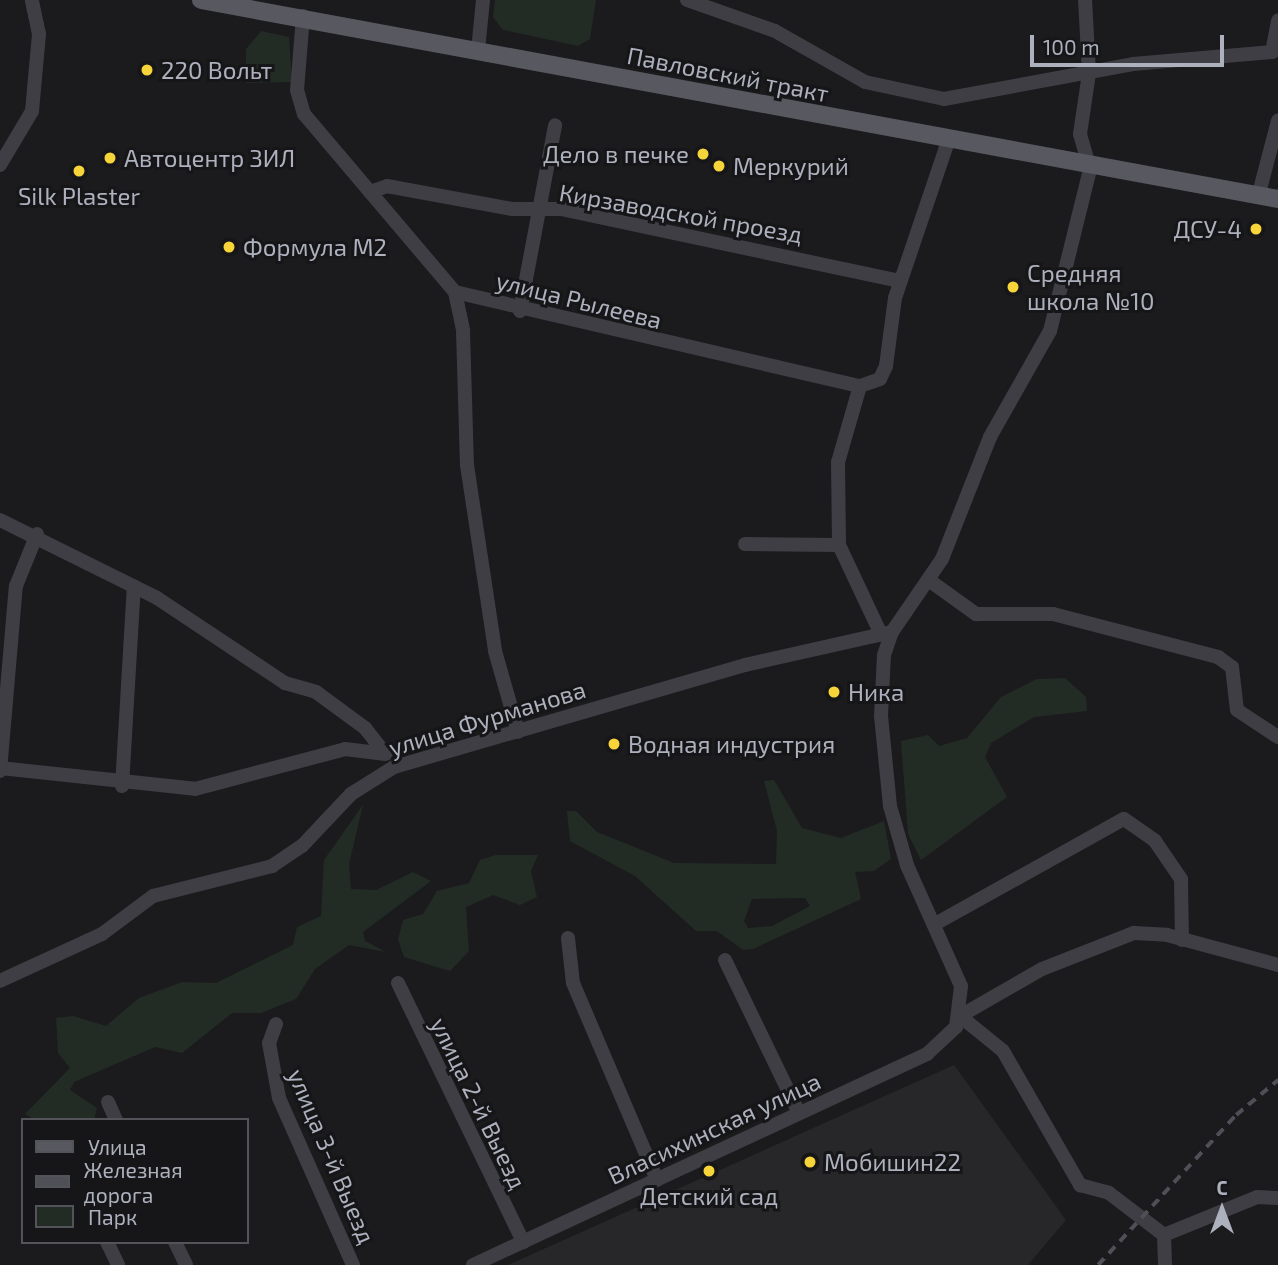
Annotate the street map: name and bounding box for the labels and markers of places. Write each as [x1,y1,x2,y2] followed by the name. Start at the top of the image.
[161,56,272,84] place label: 220 Вольт
[139,62,155,78] marker: 220 Вольт
[543,140,689,168] place label: Дело в печке
[124,144,295,172] place label: Автоцентр ЗИЛ
[695,146,711,162] marker: Дело в печке
[102,150,118,166] marker: Автоцентр ЗИЛ
[733,152,849,180] place label: Меркурий
[711,158,727,174] marker: Меркурий
[71,163,87,179] marker: Silk Plaster
[18,182,140,210] place label: Silk Plaster
[1173,215,1242,243] place label: ДСУ-4
[1248,221,1264,237] marker: ДСУ-4
[243,233,387,261] place label: Формула М2
[221,239,237,255] marker: Формула М2
[1027,259,1154,315] place label: Средняя школа №10
[1005,279,1021,295] marker: Средняя школа №10
[848,678,904,706] place label: Ника
[826,684,842,700] marker: Ника
[628,730,835,758] place label: Водная индустрия
[606,736,622,752] marker: Водная индустрия
[824,1148,961,1176] place label: Мобишин22
[802,1154,818,1170] marker: Мобишин22
[701,1163,717,1179] marker: Детский сад
[640,1182,778,1210] place label: Детский сад

